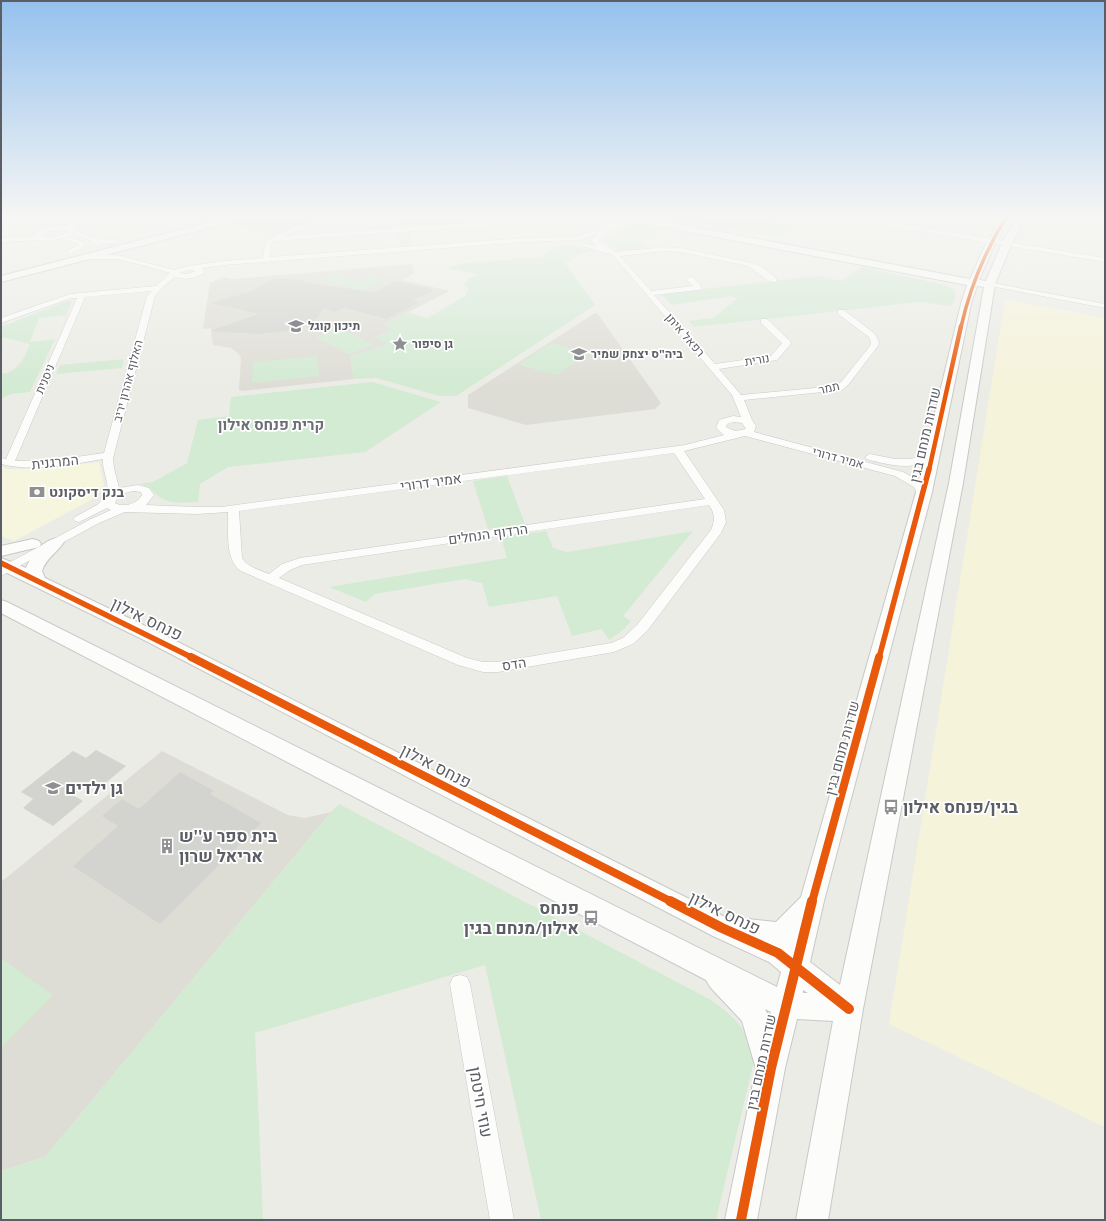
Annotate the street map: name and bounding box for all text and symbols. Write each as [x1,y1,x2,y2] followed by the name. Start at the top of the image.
[663,311,707,359] street label: רפאל איתן
[287,317,305,335] school or university icon: תיכון קוגל
[308,319,360,333] place label: תיכון קוגל
[391,335,409,353] place icon: גן סיפור
[412,337,453,351] place label: גן סיפור
[110,338,146,424] street label: האלוף אהרון יריב
[570,345,588,363] school or university icon: ביה"ס יצחק שמיר
[591,347,683,361] place label: ביה"ס יצחק שמיר
[744,351,770,369] street label: נורית
[32,362,58,396] street label: ניסנית
[817,379,841,397] street label: תמר
[906,386,944,484] street label: שדרות מנחם בגין
[218,416,324,433] district label: קרית פנחס אילון
[811,444,866,472] street label: אמיר דרורי
[31,452,79,472] street label: המרגנית
[399,470,463,494] street label: אמיר דרורי
[28,483,46,501] bank icon: בנק דיסקונט
[49,484,125,500] place label: בנק דיסקונט
[447,520,529,548] street label: הרדוף הנחלים
[108,593,186,645] street label: פנחס אילון
[501,654,527,674] street label: הדס
[822,699,862,797] street label: שדרות מנחם בגין
[397,740,475,792] street label: פנחס אילון
[65,778,123,798] place label: גן ילדים
[44,779,62,797] school or university icon: גן ילדים
[903,797,1018,817] place label: בגין/פנחס אילון
[882,798,900,816] bus stop icon: בגין/פנחס אילון
[179,826,277,866] place label: בית ספר ע''ש אריאל שרון
[158,837,176,855] building icon: בית ספר ע''ש אריאל שרון
[686,887,764,939] street label: פנחס אילון
[464,898,579,938] place label: פנחס אילון/מנחם בגין
[582,909,600,927] bus stop icon: פנחס אילון/מנחם בגין
[743,1013,779,1111] street label: שדרות מנחם בגין
[465,1065,497,1139] street label: עוזי חיטמן

